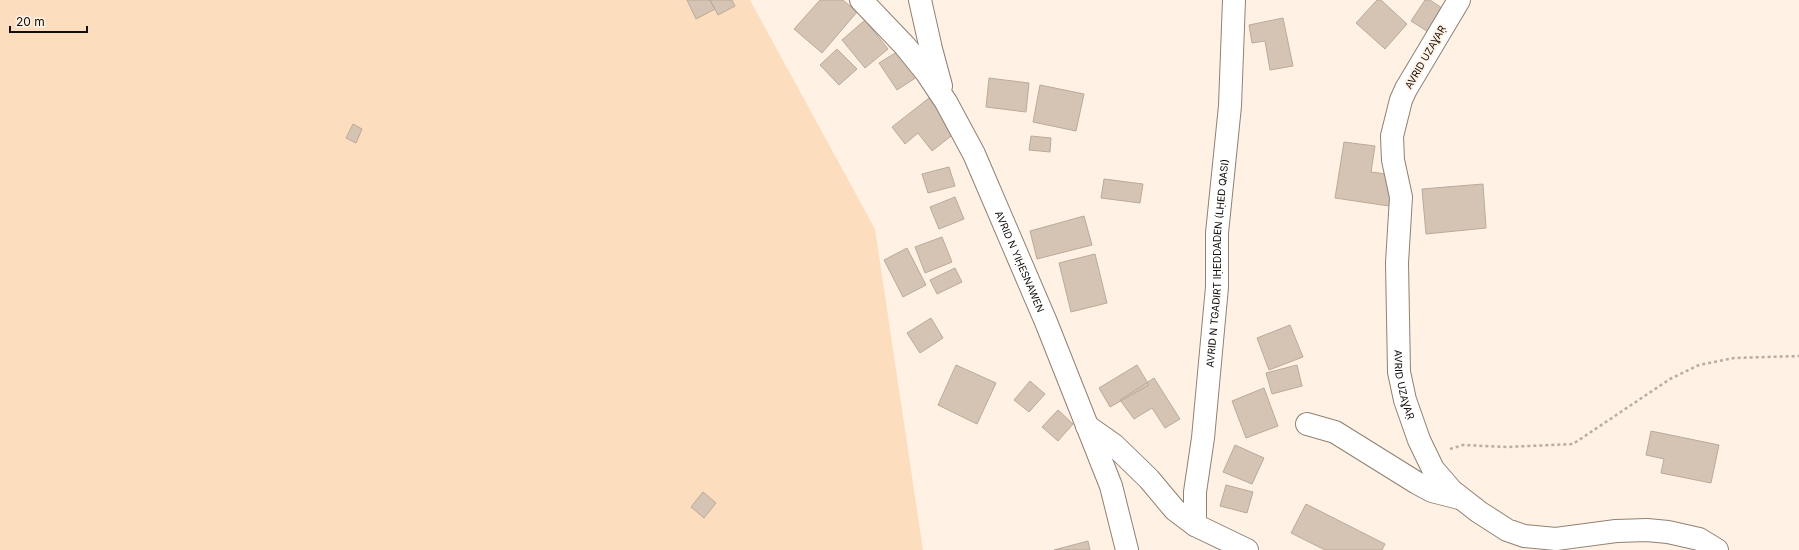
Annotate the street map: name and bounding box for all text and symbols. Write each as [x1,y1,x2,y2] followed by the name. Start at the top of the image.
[10,8,87,34] scale bar
[16,14,45,29] text: 20 m
[1402,23,1449,91] street label: AVRID UZAƔAṚ
[1204,158,1231,368] street label: AVRID N TGADIRT IḤEDDADEN (LḤED QASI)
[993,209,1047,314] street label: AVRID N YIḤESNAWEN
[1393,349,1418,422] street label: AVRID UZAƔAṚ

